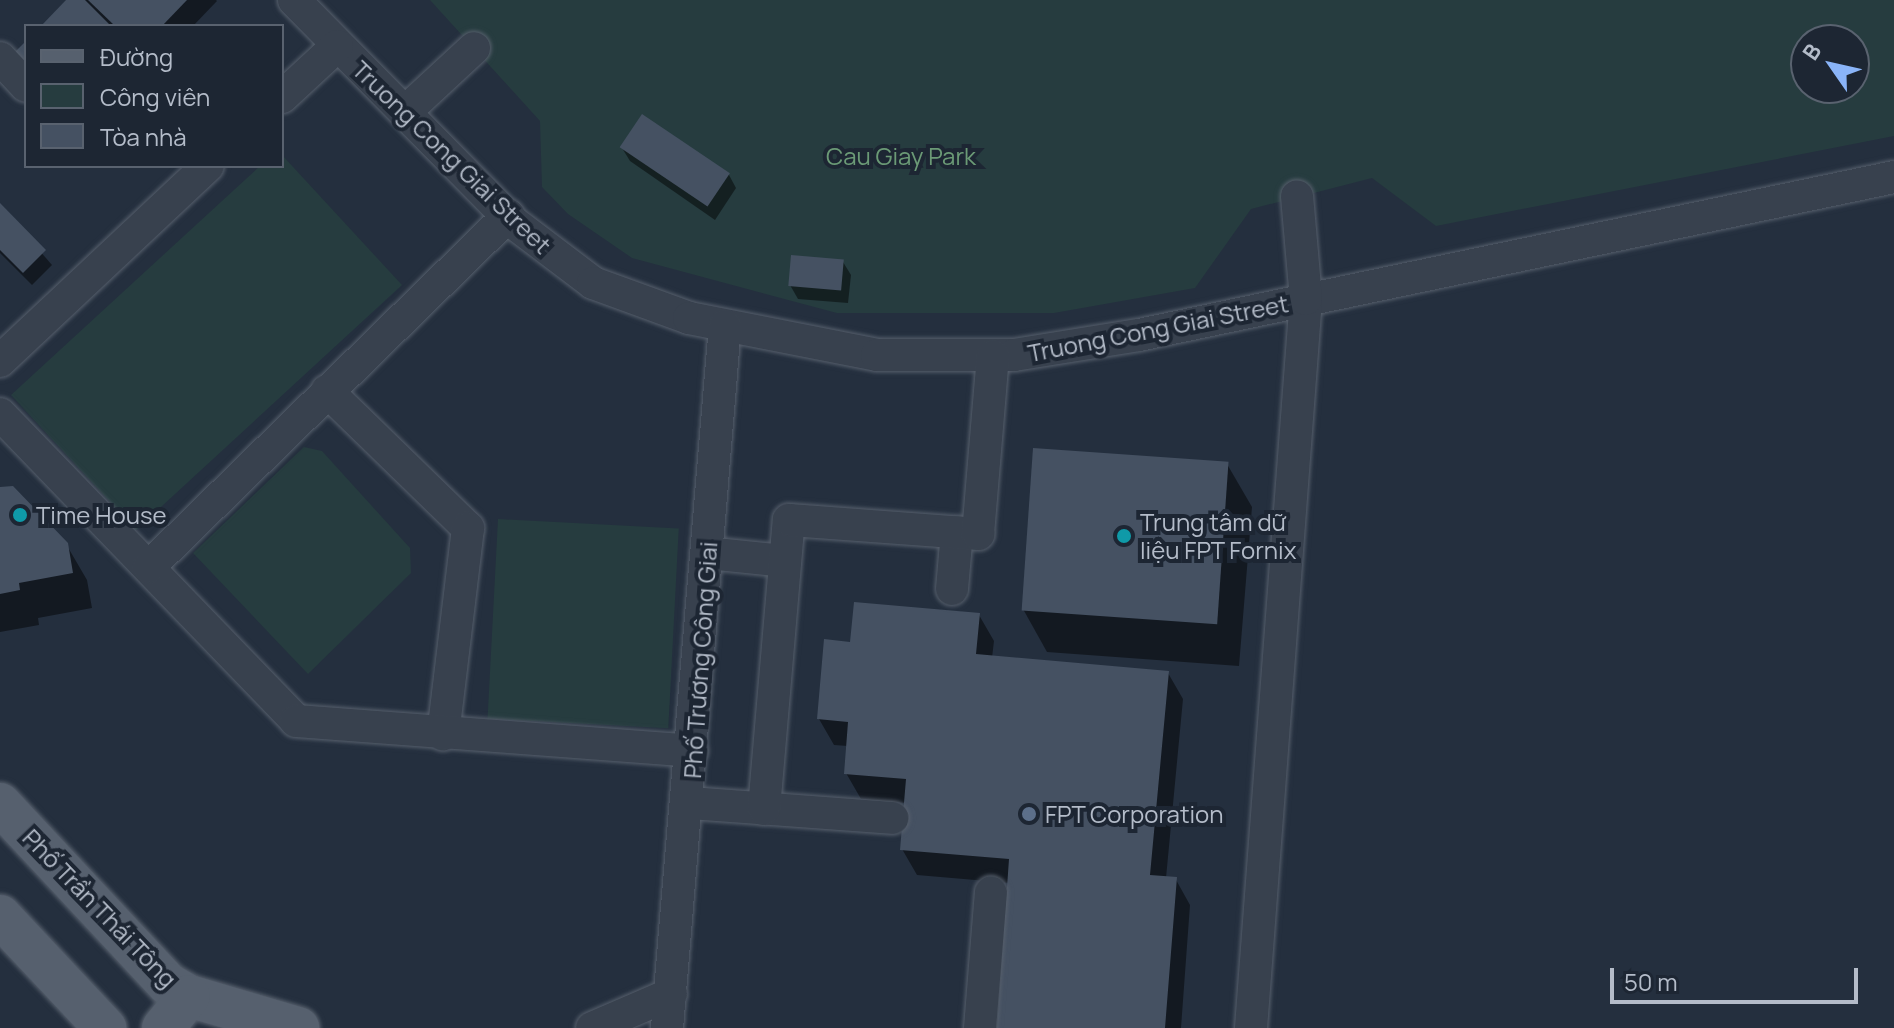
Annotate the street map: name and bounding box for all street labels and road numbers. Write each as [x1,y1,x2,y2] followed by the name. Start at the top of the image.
[347,55,557,259] street label: Truong Cong Giai Street
[1025,289,1291,367] street label: Truong Cong Giai Street
[677,541,723,779] street label: Phố Trương Công Giai
[17,823,183,993] street label: Phố Trần Thái Tông

